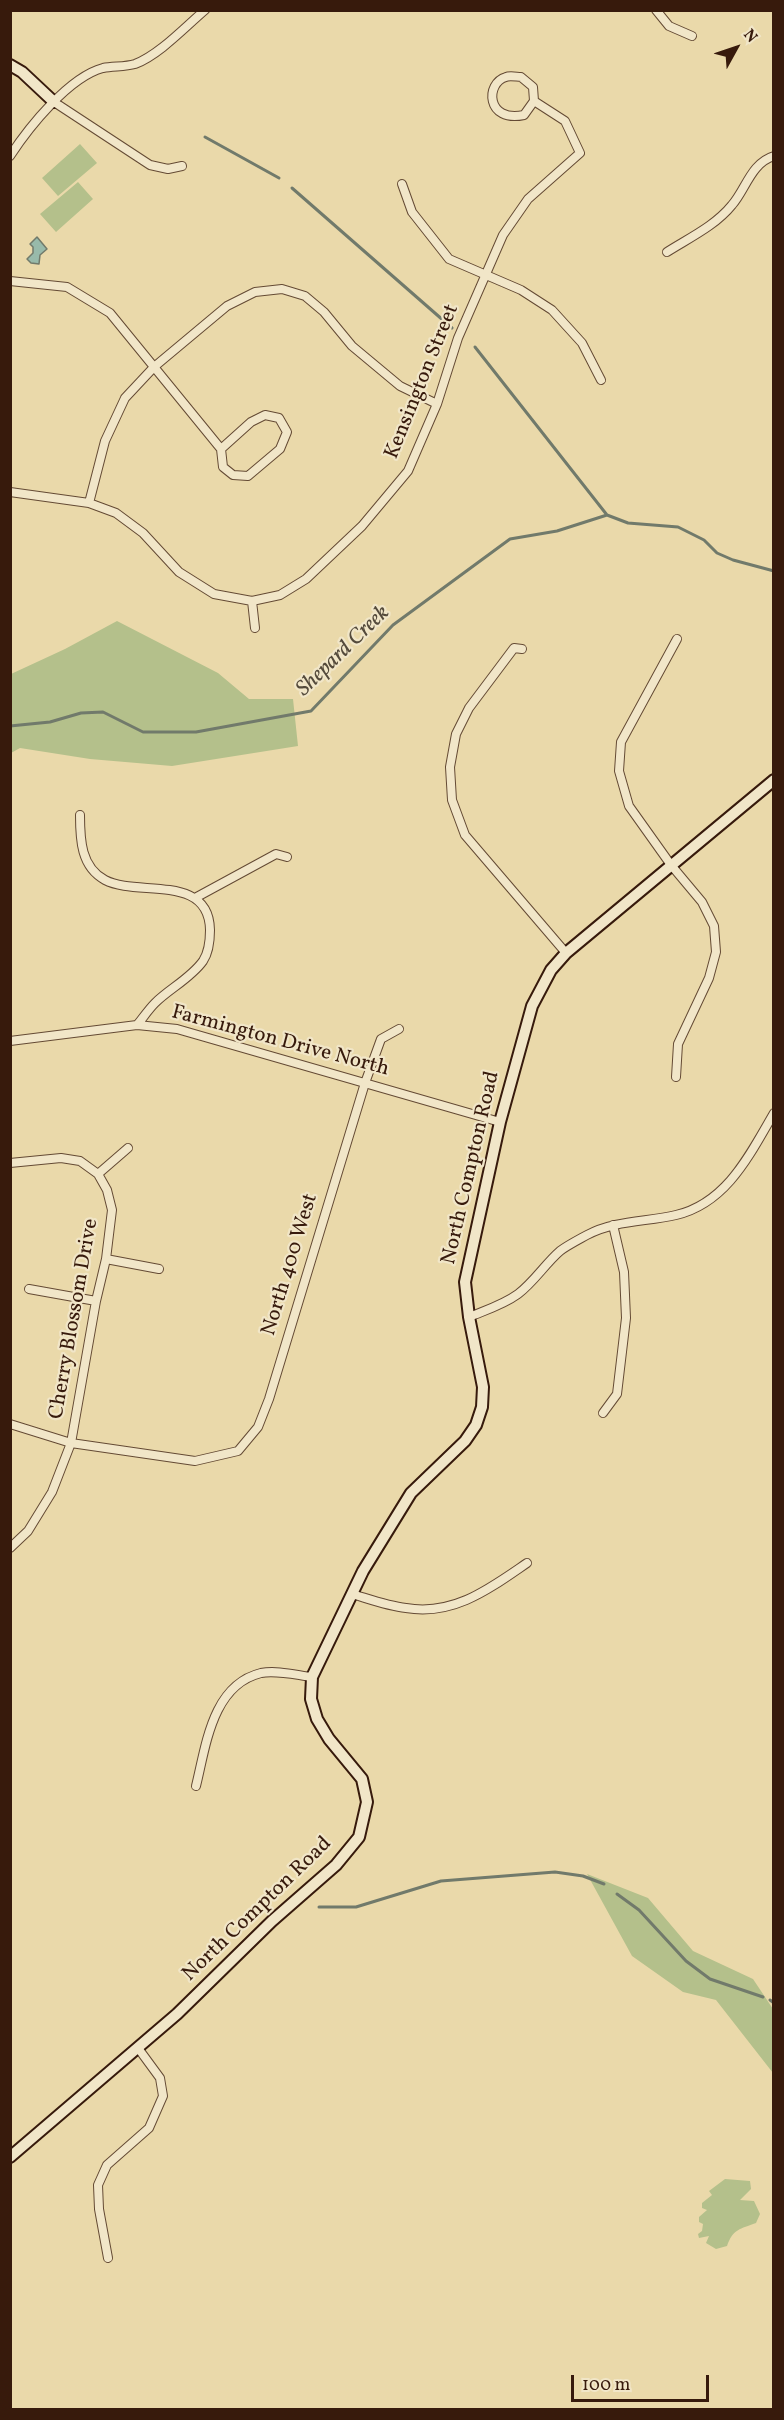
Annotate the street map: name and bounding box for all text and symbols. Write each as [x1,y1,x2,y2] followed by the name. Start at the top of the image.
[706,18,766,78] north arrow
[738,25,762,48] text: N
[380,301,466,463] street label: Kensington Street
[292,601,396,703] water label: Shepard Creek
[168,1001,392,1083] street label: Farmington Drive North
[437,1069,507,1267] street label: North Compton Road
[257,1191,325,1339] street label: North 400 West
[45,1217,105,1421] street label: Cherry Blossom Drive
[178,1832,338,1988] street label: North Compton Road
[574,2363,712,2401] scale bar
[582,2373,631,2398] text: 100 m

